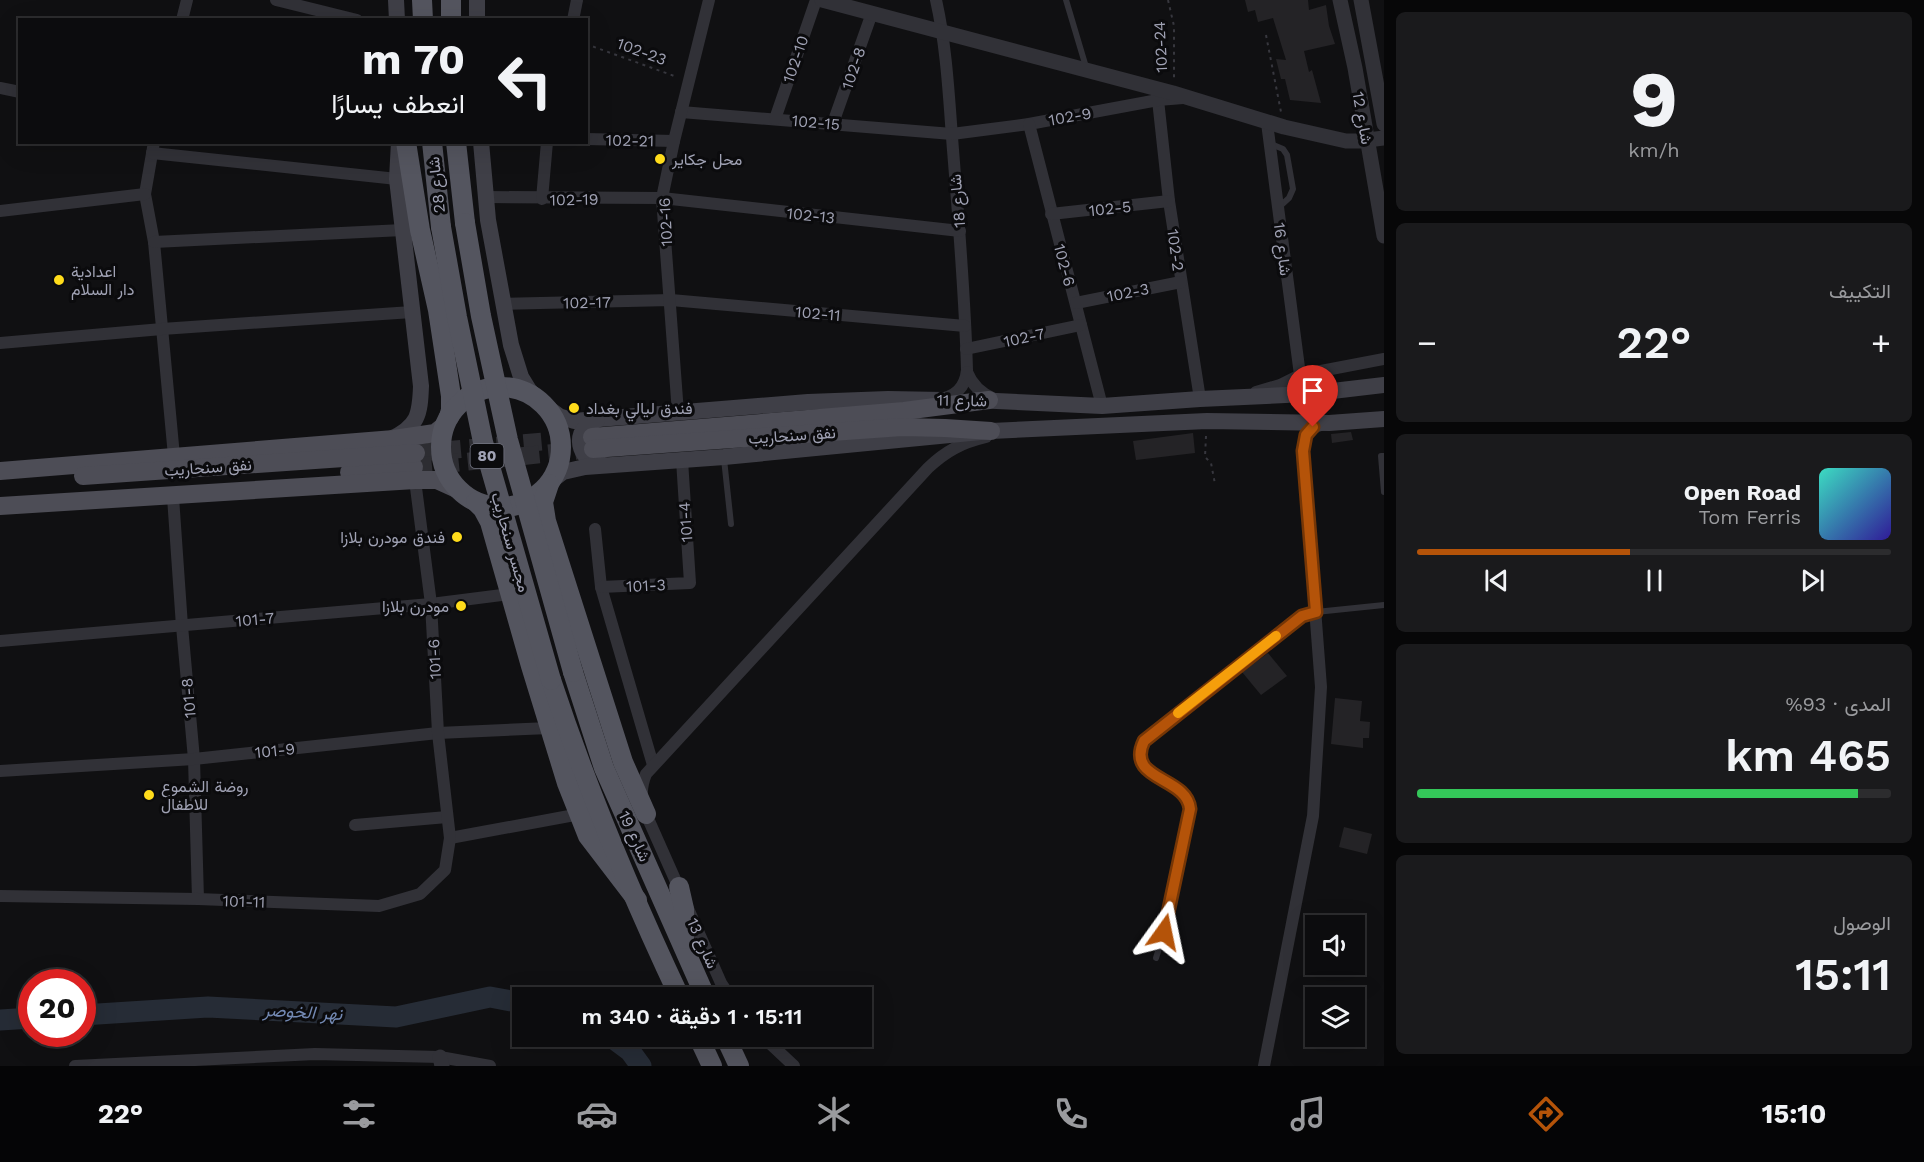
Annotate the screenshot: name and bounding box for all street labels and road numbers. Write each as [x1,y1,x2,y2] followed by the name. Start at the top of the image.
[1150,21,1171,73] street label: 102-24
[779,33,812,85] street label: 102-10
[614,34,669,69] street label: 102-23
[837,45,869,92] street label: 102-8
[1347,90,1376,146] street label: شارع 12
[1047,103,1093,130] street label: 102-9
[791,111,841,134] street label: 102-15
[606,131,654,150] street label: 102-21
[424,155,451,214] street label: شارع 28
[946,173,971,229] street label: شارع 18
[549,190,599,209] street label: 102-19
[655,197,676,247] street label: 102-16
[1088,197,1132,220] street label: 102-5
[786,204,836,227] street label: 102-13
[1268,221,1295,277] street label: شارع 16
[1163,228,1188,272] street label: 102-2
[1050,242,1079,288] street label: 102-6
[1105,279,1151,306] street label: 102-3
[563,293,611,312] street label: 102-17
[795,302,841,325] street label: 102-11
[1002,324,1046,351] street label: 102-7
[937,391,987,412] street label: شارع 11
[748,423,836,449] street label: نفق سنحاريب
[470,444,504,468] road number: 80
[164,455,252,481] street label: نفق سنحاريب
[486,490,534,595] street label: مجسر سنحاريب
[675,501,696,543] street label: 101-4
[626,575,666,596] street label: 101-3
[235,608,275,631] street label: 101-7
[424,638,445,680] street label: 101-6
[177,677,200,719] street label: 101-8
[254,739,296,762] street label: 101-9
[613,808,655,865] street label: شارع 19
[222,891,266,912] street label: 101-11
[681,915,722,972] street label: شارع 13

